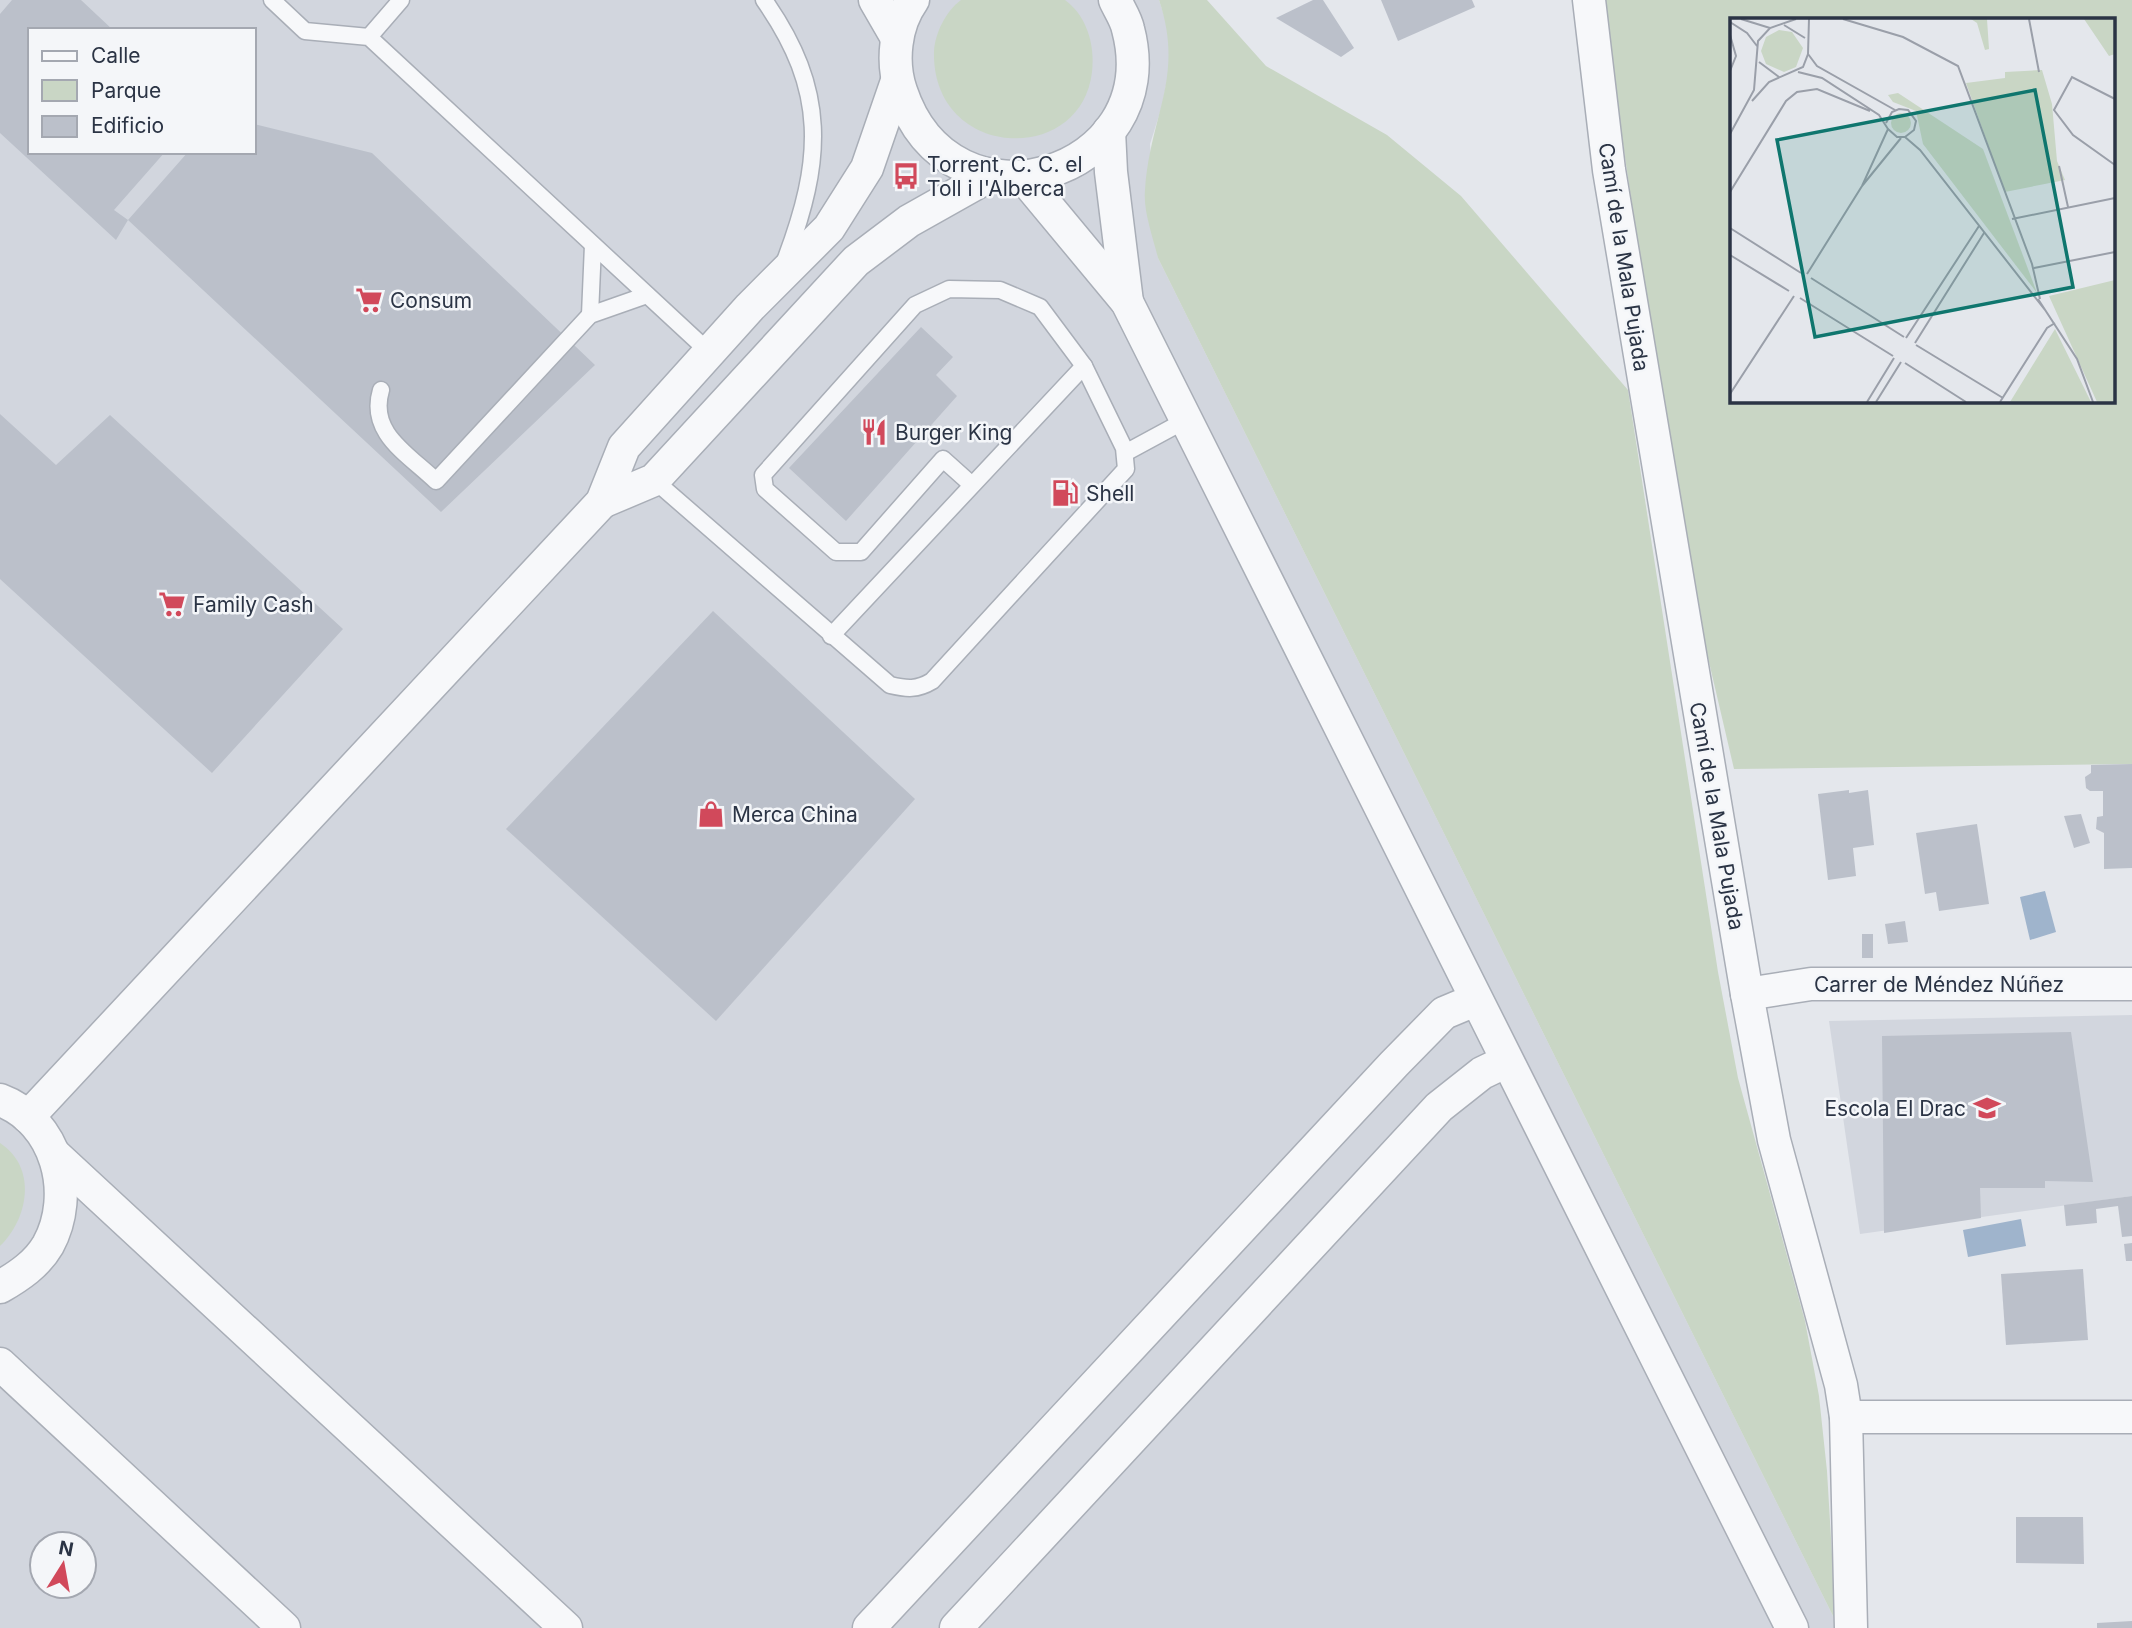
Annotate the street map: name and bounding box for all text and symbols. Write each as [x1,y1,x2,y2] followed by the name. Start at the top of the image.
[1730,18,2114,402] inset map
[28,28,256,154] legend
[91,43,141,68] text: Calle
[91,78,161,103] text: Parque
[91,113,164,138] text: Edificio
[1594,141,1654,373] street label: Camí de la Mala Pujada
[927,152,1083,201] place label: Torrent, C. C. el Toll i l'Alberca
[891,161,921,191] bus stop icon: Torrent, C. C. el Toll i l'Alberca
[354,285,384,315] supermarket icon: Consum
[390,288,472,313] place label: Consum
[859,417,889,447] restaurant icon: Burger King
[895,420,1012,445] place label: Burger King
[1050,478,1080,508] fuel station icon: Shell
[1086,481,1134,506] place label: Shell
[157,589,187,619] supermarket icon: Family Cash
[193,592,314,617] place label: Family Cash
[1685,700,1749,932] street label: Camí de la Mala Pujada
[696,799,726,829] shop icon: Merca China
[732,802,858,827] place label: Merca China
[1814,972,2064,997] street label: Carrer de Méndez Núñez
[1972,1093,2002,1123] school or university icon: Escola El Drac
[1824,1096,1966,1121] place label: Escola El Drac
[28,1530,98,1600] north arrow
[57,1536,75,1561] text: N

